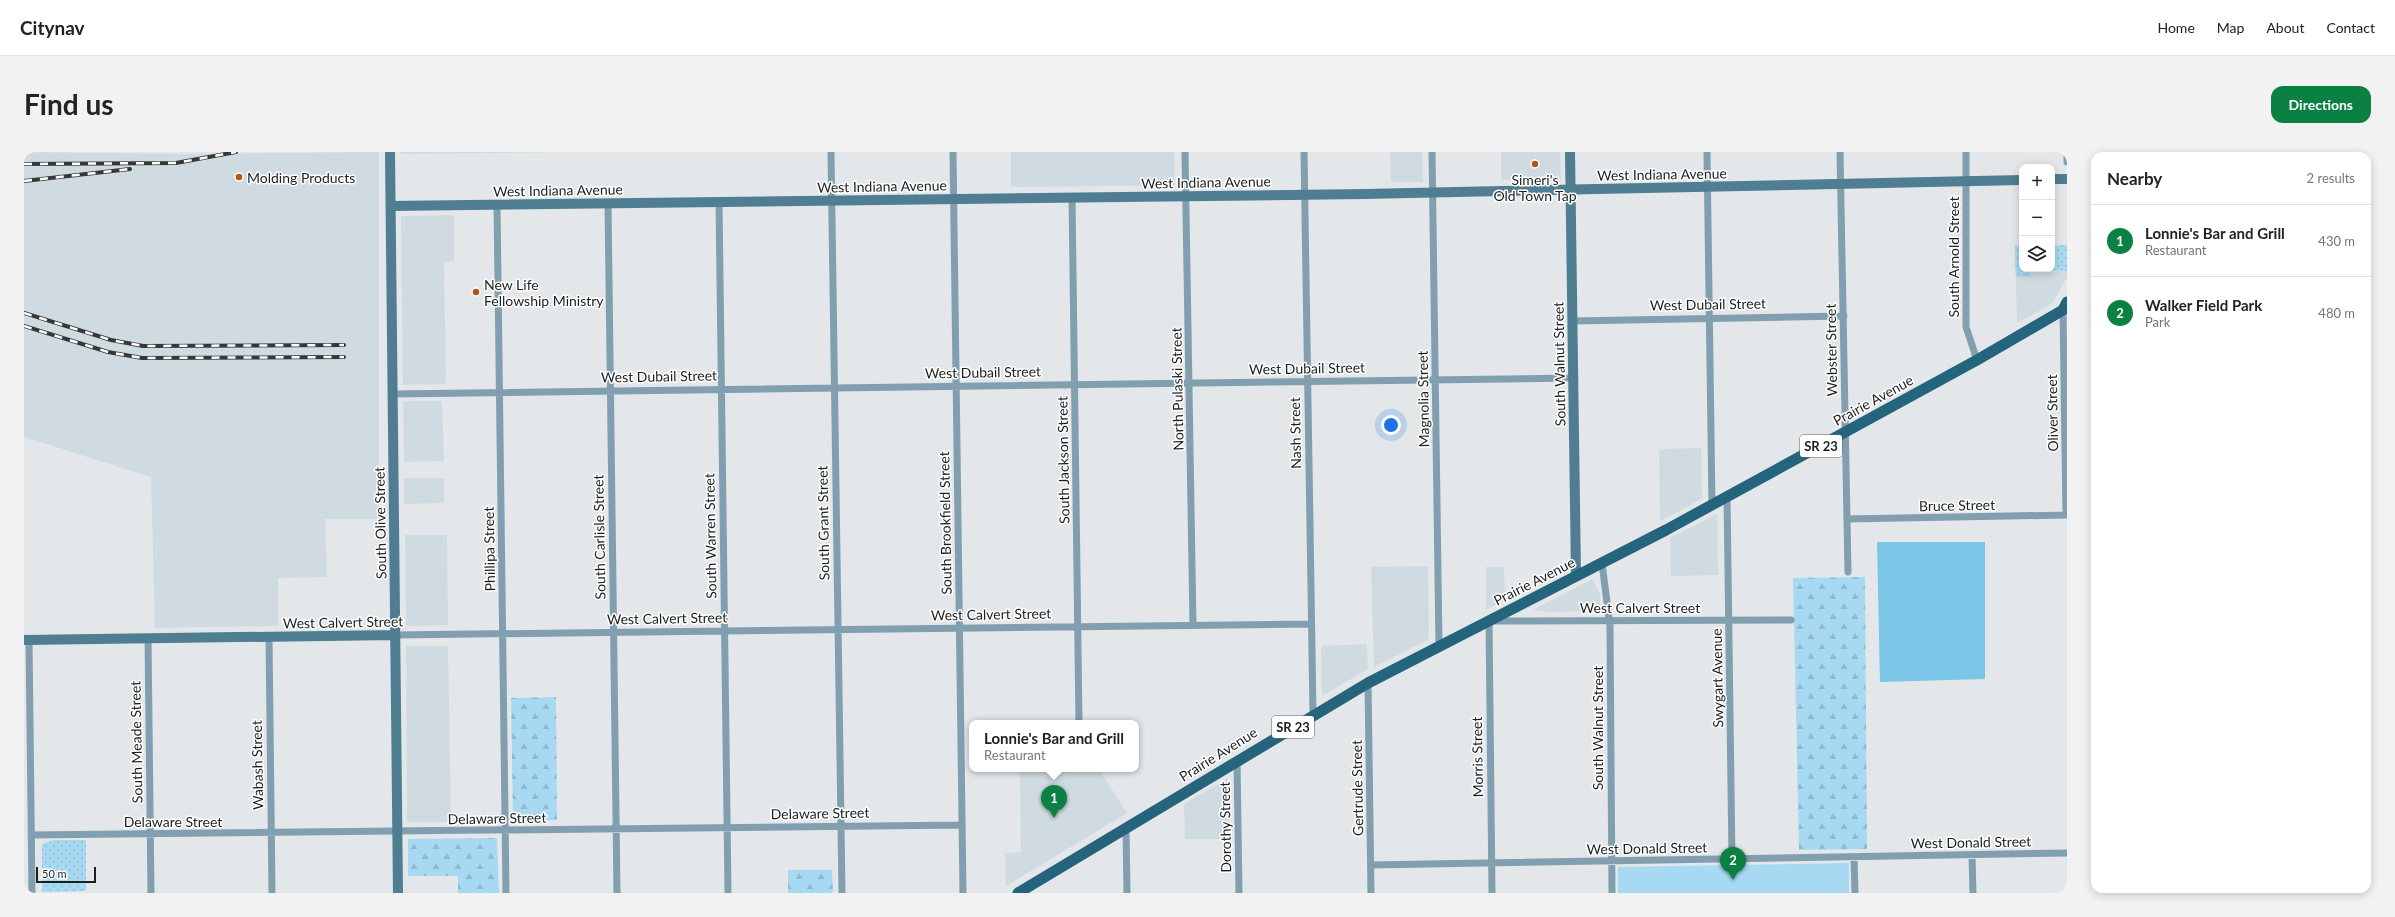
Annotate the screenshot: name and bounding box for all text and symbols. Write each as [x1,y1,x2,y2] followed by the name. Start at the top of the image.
[20,16,85,39] text: Citynav
[2157,19,2195,36] text: Home
[2217,19,2244,36] text: Map
[2266,19,2304,36] text: About
[2326,19,2375,36] text: Contact
[2271,86,2371,123] button: Directions
[24,87,114,121] text: Find us
[1530,159,1540,169] marker: Simeri's Old Town Tap
[1597,164,1727,184] street label: West Indiana Avenue
[2019,164,2055,272] map controls
[2019,164,2055,200] button: +
[2107,168,2162,189] text: Nearby
[247,169,355,186] place label: Molding Products
[2307,170,2355,186] text: 2 results
[1493,171,1577,204] place label: Simeri's Old Town Tap
[234,172,244,182] marker: Molding Products
[1141,172,1271,192] street label: West Indiana Avenue
[817,176,947,196] street label: West Indiana Avenue
[493,180,623,200] street label: West Indiana Avenue
[1945,196,1962,318] street label: South Arnold Street
[2019,200,2055,236] button: −
[2145,224,2285,242] text: Lonnie's Bar and Grill
[2116,233,2124,249] text: 1
[2318,233,2355,249] text: 430 m
[2019,236,2055,272] button: layers
[2145,242,2207,258] text: Restaurant
[484,276,604,309] place label: New Life Fellowship Ministry
[471,287,481,297] marker: New Life Fellowship Ministry
[1650,294,1766,314] street label: West Dubail Street
[2145,296,2262,314] text: Walker Field Park
[1549,302,1569,426] street label: South Walnut Street
[1822,304,1840,396] street label: Webster Street
[2116,305,2124,321] text: 2
[2318,305,2355,321] text: 480 m
[2145,314,2170,330] text: Park
[1167,327,1187,451] street label: North Pulaski Street
[1414,350,1432,448] street label: Magnolia Street
[1249,358,1365,378] street label: West Dubail Street
[925,362,1041,382] street label: West Dubail Street
[601,366,717,386] street label: West Dubail Street
[1830,371,1916,429] street label: Prairie Avenue
[2043,374,2061,452] street label: Oliver Street
[1053,396,1073,524] street label: South Jackson Street
[1286,397,1304,469] street label: Nash Street
[1381,415,1401,435] your location
[1800,435,1842,457] road number: SR 23
[935,451,955,595] street label: South Brookfield Street
[813,465,833,581] street label: South Grant Street
[371,467,389,579] street label: South Olive Street
[700,473,720,599] street label: South Warren Street
[589,474,609,600] street label: South Carlisle Street
[1919,496,1995,514] street label: Bruce Street
[480,506,498,592] street label: Phillipa Street
[1491,553,1577,609] street label: Prairie Avenue
[1580,599,1700,616] street label: West Calvert Street
[931,604,1051,624] street label: West Calvert Street
[607,608,727,628] street label: West Calvert Street
[283,612,403,632] street label: West Calvert Street
[1708,628,1726,728] street label: Swygart Avenue
[1589,666,1606,790] street label: South Walnut Street
[126,681,146,803] street label: South Meade Street
[1272,716,1314,738] road number: SR 23
[1468,716,1486,798] street label: Morris Street
[248,720,266,810] street label: Wabash Street
[969,720,1139,772] popup
[1176,723,1260,785] street label: Prairie Avenue
[984,729,1124,747] text: Lonnie's Bar and Grill
[1348,740,1366,836] street label: Gertrude Street
[984,747,1046,763] text: Restaurant
[1216,781,1234,873] street label: Dorothy Street
[1041,785,1067,818] pin: 1
[771,804,869,822] street label: Delaware Street
[448,809,546,827] street label: Delaware Street
[124,813,222,830] street label: Delaware Street
[1911,832,2031,852] street label: West Donald Street
[1587,838,1707,858] street label: West Donald Street
[1720,847,1746,880] pin: 2
[36,865,96,884] scale bar
[42,867,67,880] text: 50 m

